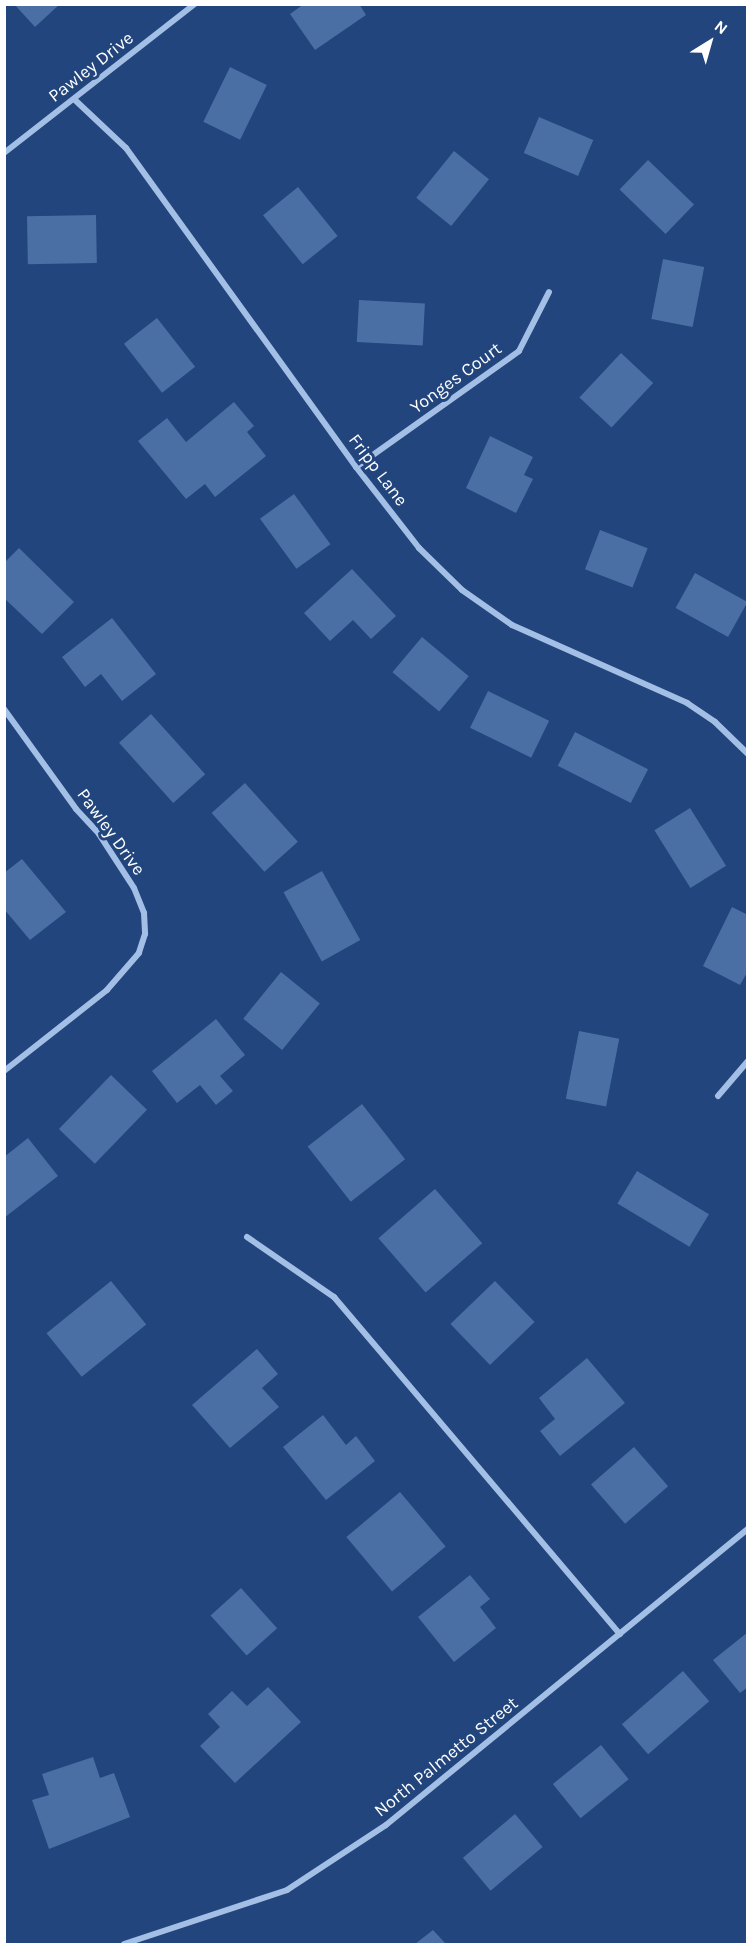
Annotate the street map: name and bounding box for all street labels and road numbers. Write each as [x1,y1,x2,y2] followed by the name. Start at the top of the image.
[44,27,138,107] street label: Pawley Drive
[406,338,506,418] street label: Yonges Court
[344,430,412,510] street label: Fripp Lane
[72,784,150,880] street label: Pawley Drive
[370,1692,522,1822] street label: North Palmetto Street

